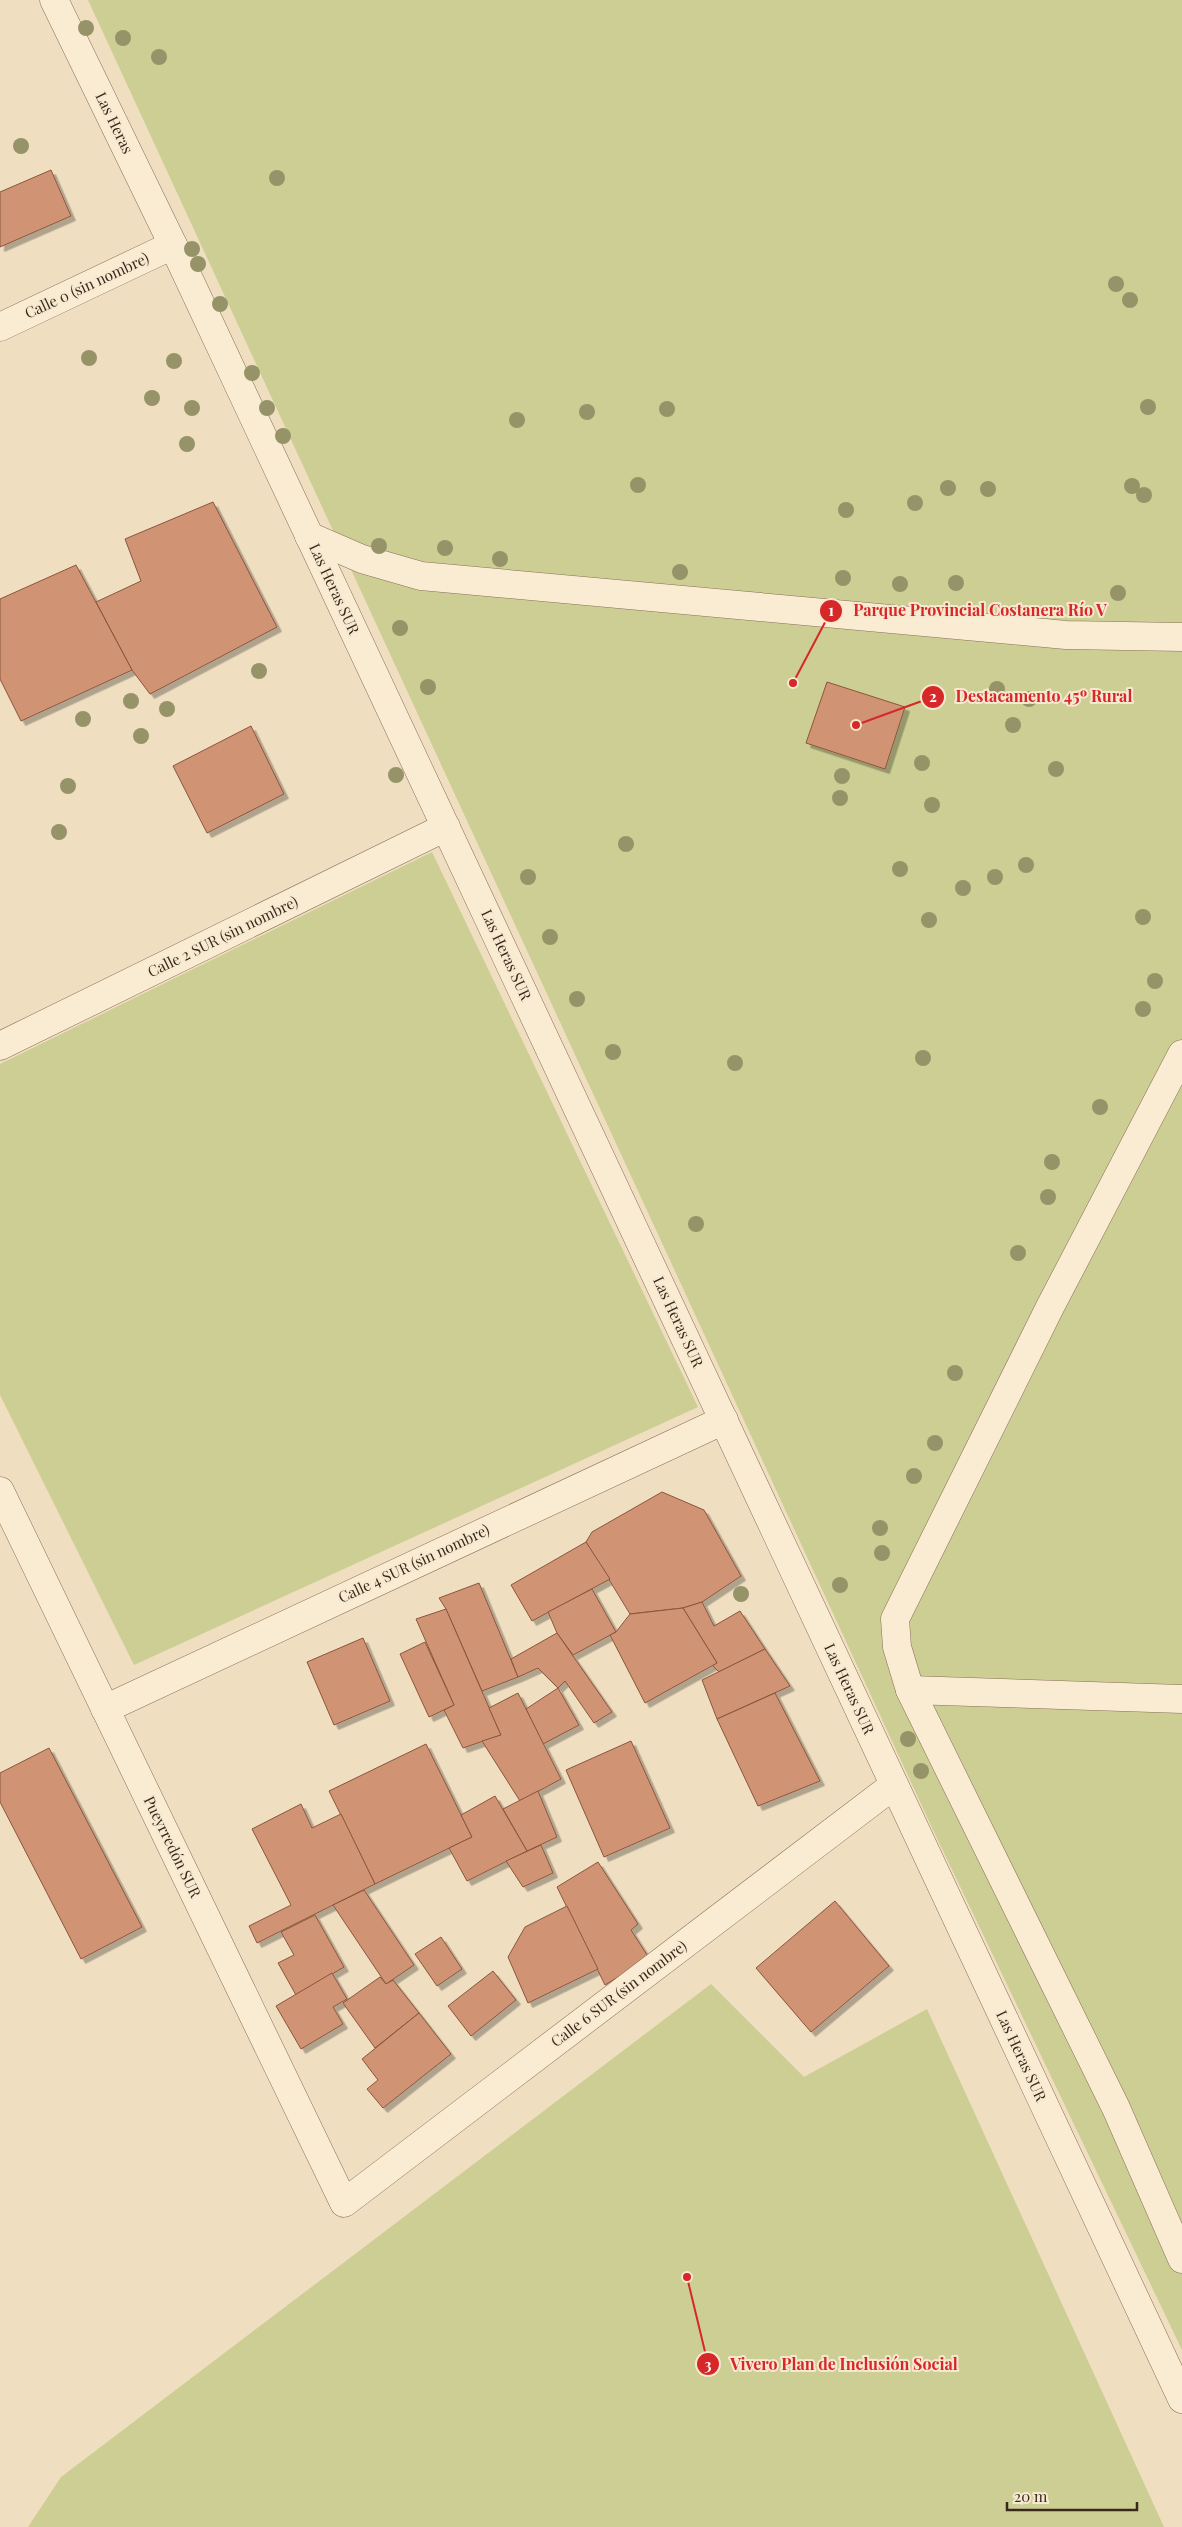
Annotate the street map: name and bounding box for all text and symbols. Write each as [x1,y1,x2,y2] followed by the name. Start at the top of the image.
[91,88,138,157] street label: Las Heras
[21,247,152,323] street label: Calle 0 (sin nombre)
[305,540,365,637] street label: Las Heras SUR
[818,595,1117,626] callout: Parque Provincial Costanera Río V
[853,599,1107,620] text: Parque Provincial Costanera Río V
[828,600,834,620] text: 1
[921,681,1143,712] callout: Destacamento 45º Rural
[956,685,1132,706] text: Destacamento 45º Rural
[929,686,937,706] text: 2
[144,891,301,981] street label: Calle 2 SUR (sin nombre)
[477,906,537,1003] street label: Las Heras SUR
[649,1273,709,1370] street label: Las Heras SUR
[335,1519,492,1607] street label: Calle 4 SUR (sin nombre)
[820,1640,880,1737] street label: Las Heras SUR
[140,1792,206,1901] street label: Pueyrredón SUR
[546,1935,690,2051] street label: Calle 6 SUR (sin nombre)
[992,2007,1052,2104] street label: Las Heras SUR
[695,2349,968,2380] callout: Vivero Plan de Inclusión Social
[729,2353,958,2374] text: Vivero Plan de Inclusión Social
[704,2354,712,2374] text: 3
[1007,2480,1137,2512] scale bar
[1014,2486,1048,2506] text: 20 m

